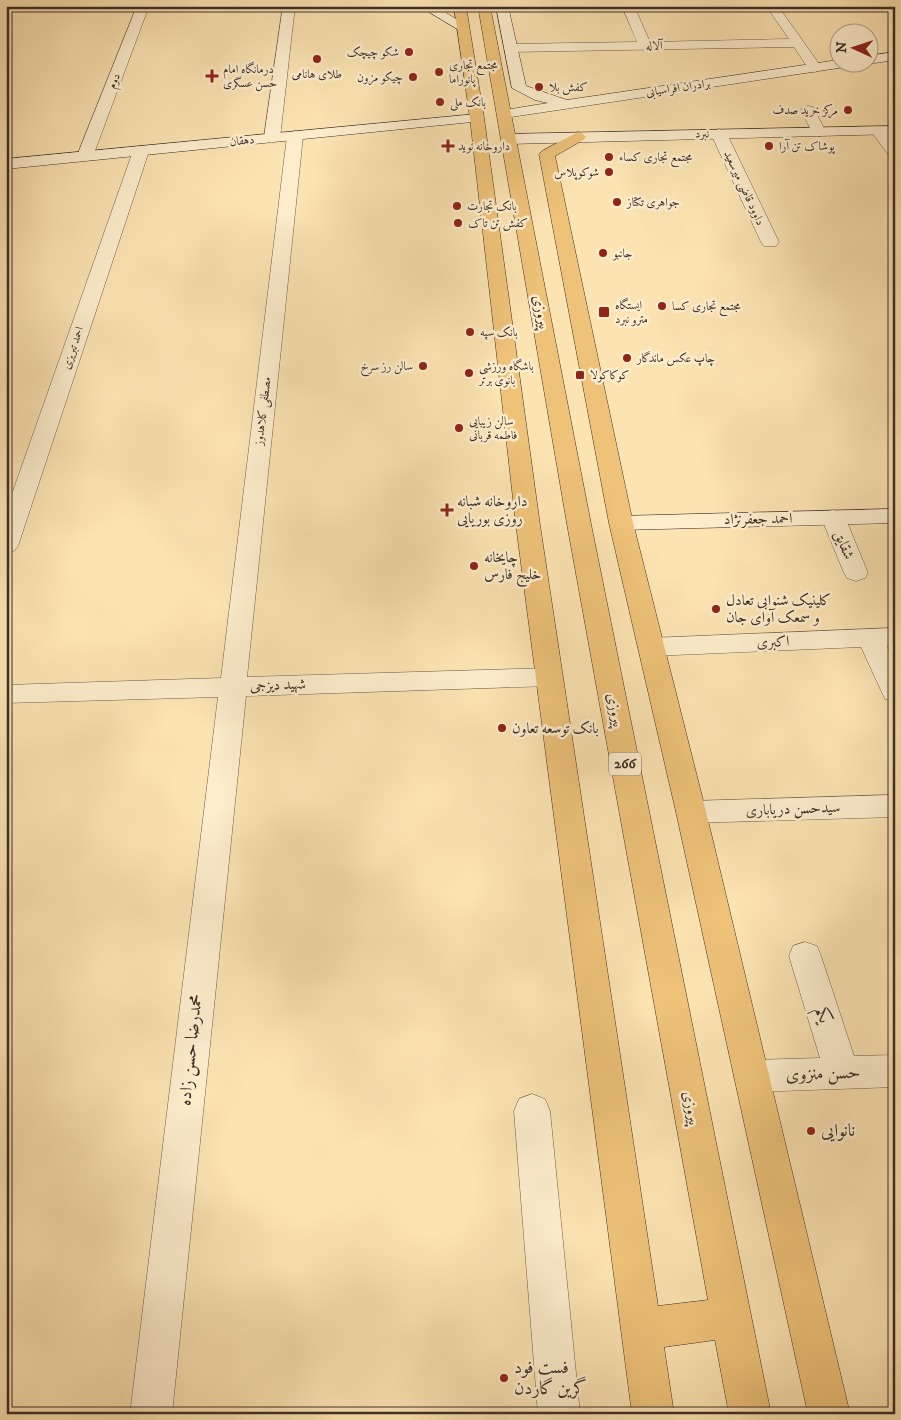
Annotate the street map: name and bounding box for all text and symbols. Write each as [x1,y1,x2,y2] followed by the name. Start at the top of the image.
[828,22,878,72] north arrow
[645,37,664,54] street label: آلاله
[833,41,851,54] text: N
[347,45,399,60] place label: شکو چیچک
[403,46,415,58] marker: شکو چیچک
[311,53,323,65] marker: طلای هانامی
[449,58,498,88] place label: مجتمع تجاری پانوراما
[223,61,277,92] place label: درمانگاه امام حسن عسگری
[433,66,445,78] marker: مجتمع تجاری پانوراما
[292,67,342,82] place label: طلای هانامی
[205,69,219,83] marker: درمانگاه امام حسن عسگری
[357,70,403,86] place label: چیکو مزون
[104,71,127,92] street label: دوم
[407,71,419,83] marker: چیکو مزون
[645,76,711,101] street label: برادران افراسیابی
[549,80,588,96] place label: کفش بلا
[533,81,545,93] marker: کفش بلا
[450,95,486,111] place label: بانک ملی
[434,96,446,108] marker: بانک ملی
[772,103,838,119] place label: مرکز خرید صدف
[842,104,854,116] marker: مرکز خرید صدف
[695,126,709,142] street label: نبرد
[229,132,255,150] street label: دهقان
[779,138,835,155] place label: پوشاک تن آرا
[458,139,510,154] place label: داروخانه نوید
[442,140,454,152] marker: داروخانه نوید
[763,140,775,152] marker: پوشاک تن آرا
[719,148,768,228] street label: داوود قاضی میرسعید
[619,150,693,168] place label: مجتمع تجاری کساء
[603,151,615,163] marker: مجتمع تجاری کساء
[554,165,599,181] place label: شوكوپلاس
[603,166,615,178] marker: شوكوپلاس
[626,195,680,210] place label: جواهری تکتاز
[611,196,623,208] marker: جواهری تکتاز
[467,199,517,214] place label: بانک تجارت
[451,200,463,212] marker: بانک تجارت
[468,216,528,232] place label: کفش تن تاک
[452,217,464,229] marker: کفش تن تاک
[612,246,632,261] place label: جانبو
[597,247,609,259] marker: جانبو
[527,293,554,332] street label: پیروزی
[615,297,648,327] place label: ایستگاه مترو نبرد
[672,299,741,317] place label: مجتمع تجاری کسا
[656,300,668,312] marker: مجتمع تجاری کسا
[597,305,611,319] marker: ایستگاه مترو نبرد
[59,324,87,371] street label: احمد تبریزی
[480,325,518,340] place label: بانک سپه
[464,326,476,338] marker: بانک سپه
[636,350,715,367] place label: چاپ عکس ماندگار
[621,352,633,364] marker: چاپ عکس ماندگار
[477,358,534,388] place label: باشگاه ورزشی بانوی برتر
[361,359,413,377] place label: سالن رز سرخ
[417,360,429,372] marker: سالن رز سرخ
[463,367,475,379] marker: باشگاه ورزشی بانوی برتر
[590,368,629,383] place label: کوکاکولا
[574,369,586,381] marker: کوکاکولا
[251,376,276,447] street label: مصطفی کلاهدوز
[469,414,517,443] place label: سالن زیبایی فاطمه قربانی
[453,422,465,434] marker: سالن زیبایی فاطمه قربانی
[457,492,527,528] place label: داروخانه شبانه روزی بوریایی
[441,504,453,516] marker: داروخانه شبانه روزی بوریایی
[723,509,793,529] street label: احمد جعفرنژاد
[829,528,859,562] street label: شقایق
[484,548,541,588] place label: چایخانه خلیج فارس
[468,560,480,572] marker: چایخانه خلیج فارس
[726,591,831,627] place label: کلینیک شنوایی تعادل و سمعک آوای جان
[710,603,722,615] marker: کلینیک شنوایی تعادل و سمعک آوای جان
[756,632,790,652] street label: اکبری
[250,675,306,695] street label: شهید دیزجی
[601,691,628,730] street label: پیروزی
[512,719,599,738] place label: بانک توسعه تعاون
[496,722,508,734] marker: بانک توسعه تعاون
[609,752,641,776] road number: 266
[745,798,841,820] street label: سیدحسن دریاباری
[174,993,208,1107] street label: محمدرضا حسن زاده
[805,1004,836,1029] street label: یکم
[785,1062,861,1086] street label: حسن منزوی
[677,1089,704,1128] street label: پیروزی
[821,1120,855,1142] place label: نانوایی
[805,1125,817,1137] marker: نانوایی
[514,1357,587,1400] place label: فست فود گرين گاردن
[498,1372,510,1384] marker: فست فود گرين گاردن

